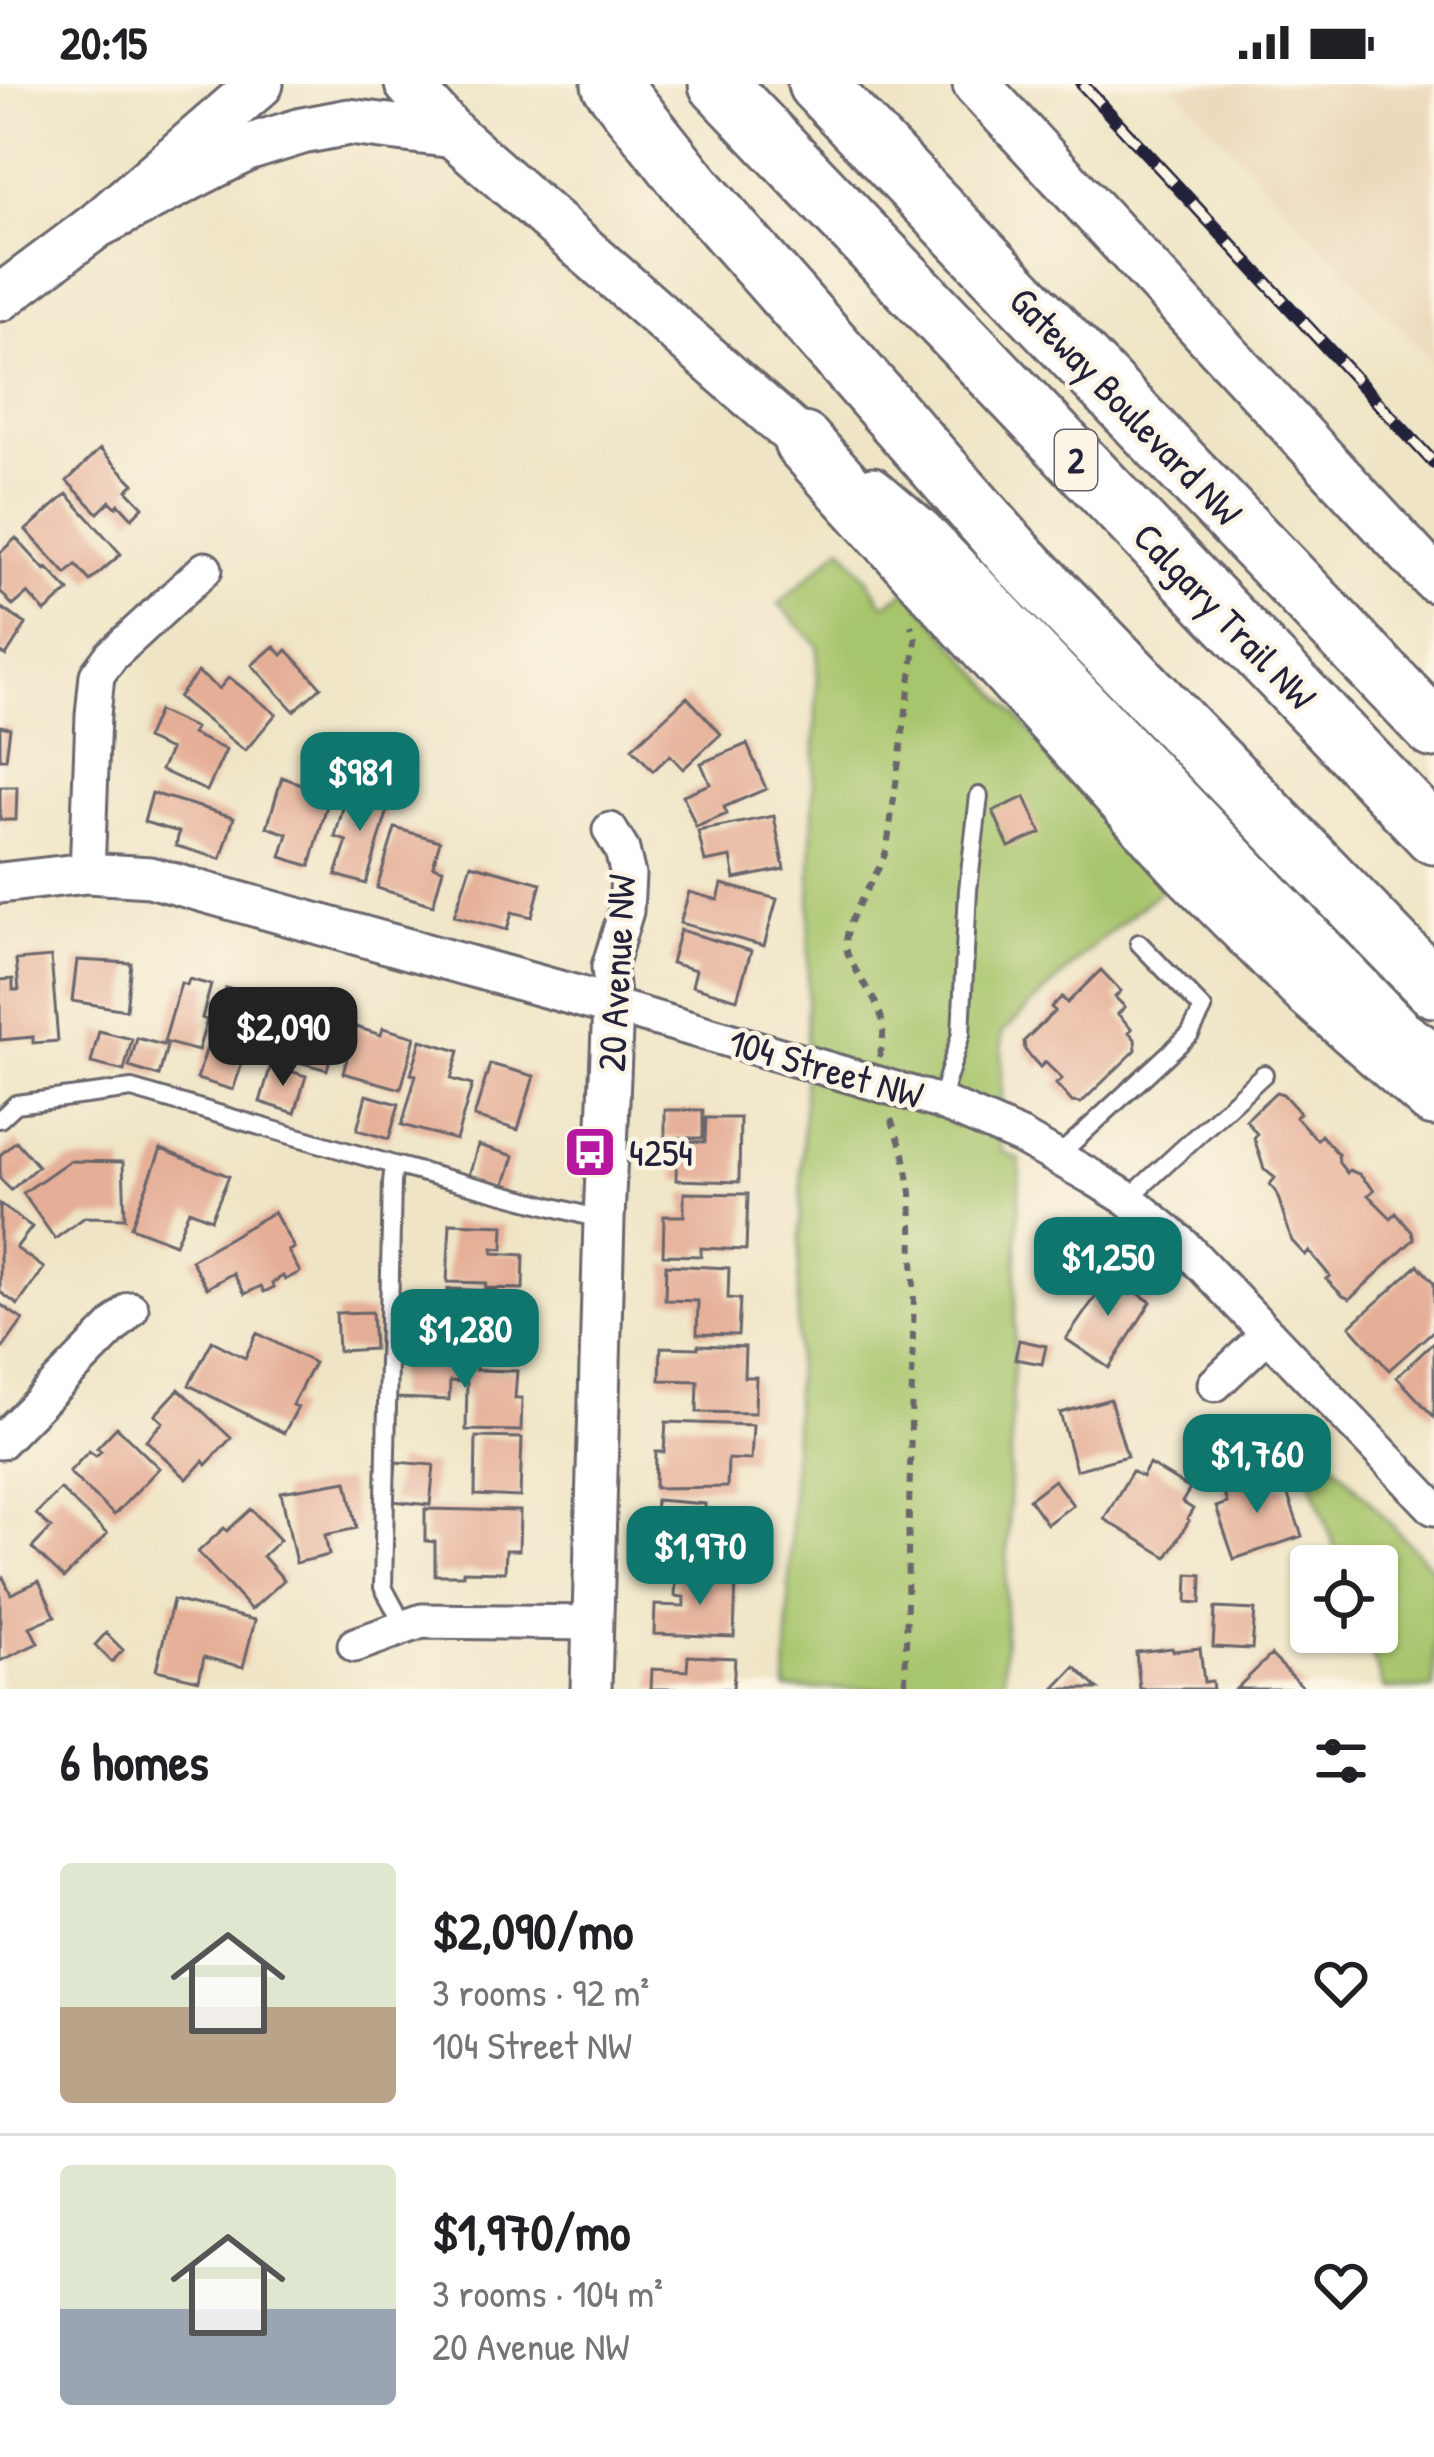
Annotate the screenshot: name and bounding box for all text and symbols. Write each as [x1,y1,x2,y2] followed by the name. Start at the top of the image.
[60,12,147,73] text: 20:15
[998,274,1254,537] street label: Gateway Boulevard NW
[1055,430,1097,490] road number: 2
[1122,510,1328,721] street label: Calgary Trail NW
[289,732,431,834] pin: $981
[327,744,393,797] text: $981
[584,873,647,1073] street label: 20 Avenue NW
[185,987,381,1089] pin: $2,090
[235,999,331,1052] text: $2,090
[723,1015,929,1121] street label: 104 Street NW
[562,1124,618,1180] bus stop icon: 4254
[629,1125,693,1178] place label: 4254
[1010,1217,1206,1319] pin: $1,250
[1061,1229,1155,1282] text: $1,250
[367,1289,563,1391] pin: $1,280
[418,1301,512,1354] text: $1,280
[1159,1414,1355,1516] pin: $1,760
[1210,1426,1304,1479] text: $1,760
[602,1506,798,1608] pin: $1,970
[654,1518,746,1571] text: $1,970
[1290,1545,1398,1653] map controls
[1290,1545,1398,1653] button: locate
[60,1727,209,1796] text: 6 homes
[1308,1728,1374,1794] icon: filters
[432,1896,633,1965] text: $2,090/mo
[156,1911,300,2055] icon: home
[1308,1950,1374,2016] icon: heart
[432,1965,649,2018] text: 3 rooms · 92 m²
[432,2018,632,2071] text: 104 Street NW
[432,2197,630,2266] text: $1,970/mo
[156,2213,300,2357] icon: home
[1308,2252,1374,2318] icon: heart
[432,2266,663,2319] text: 3 rooms · 104 m²
[432,2319,629,2372] text: 20 Avenue NW

